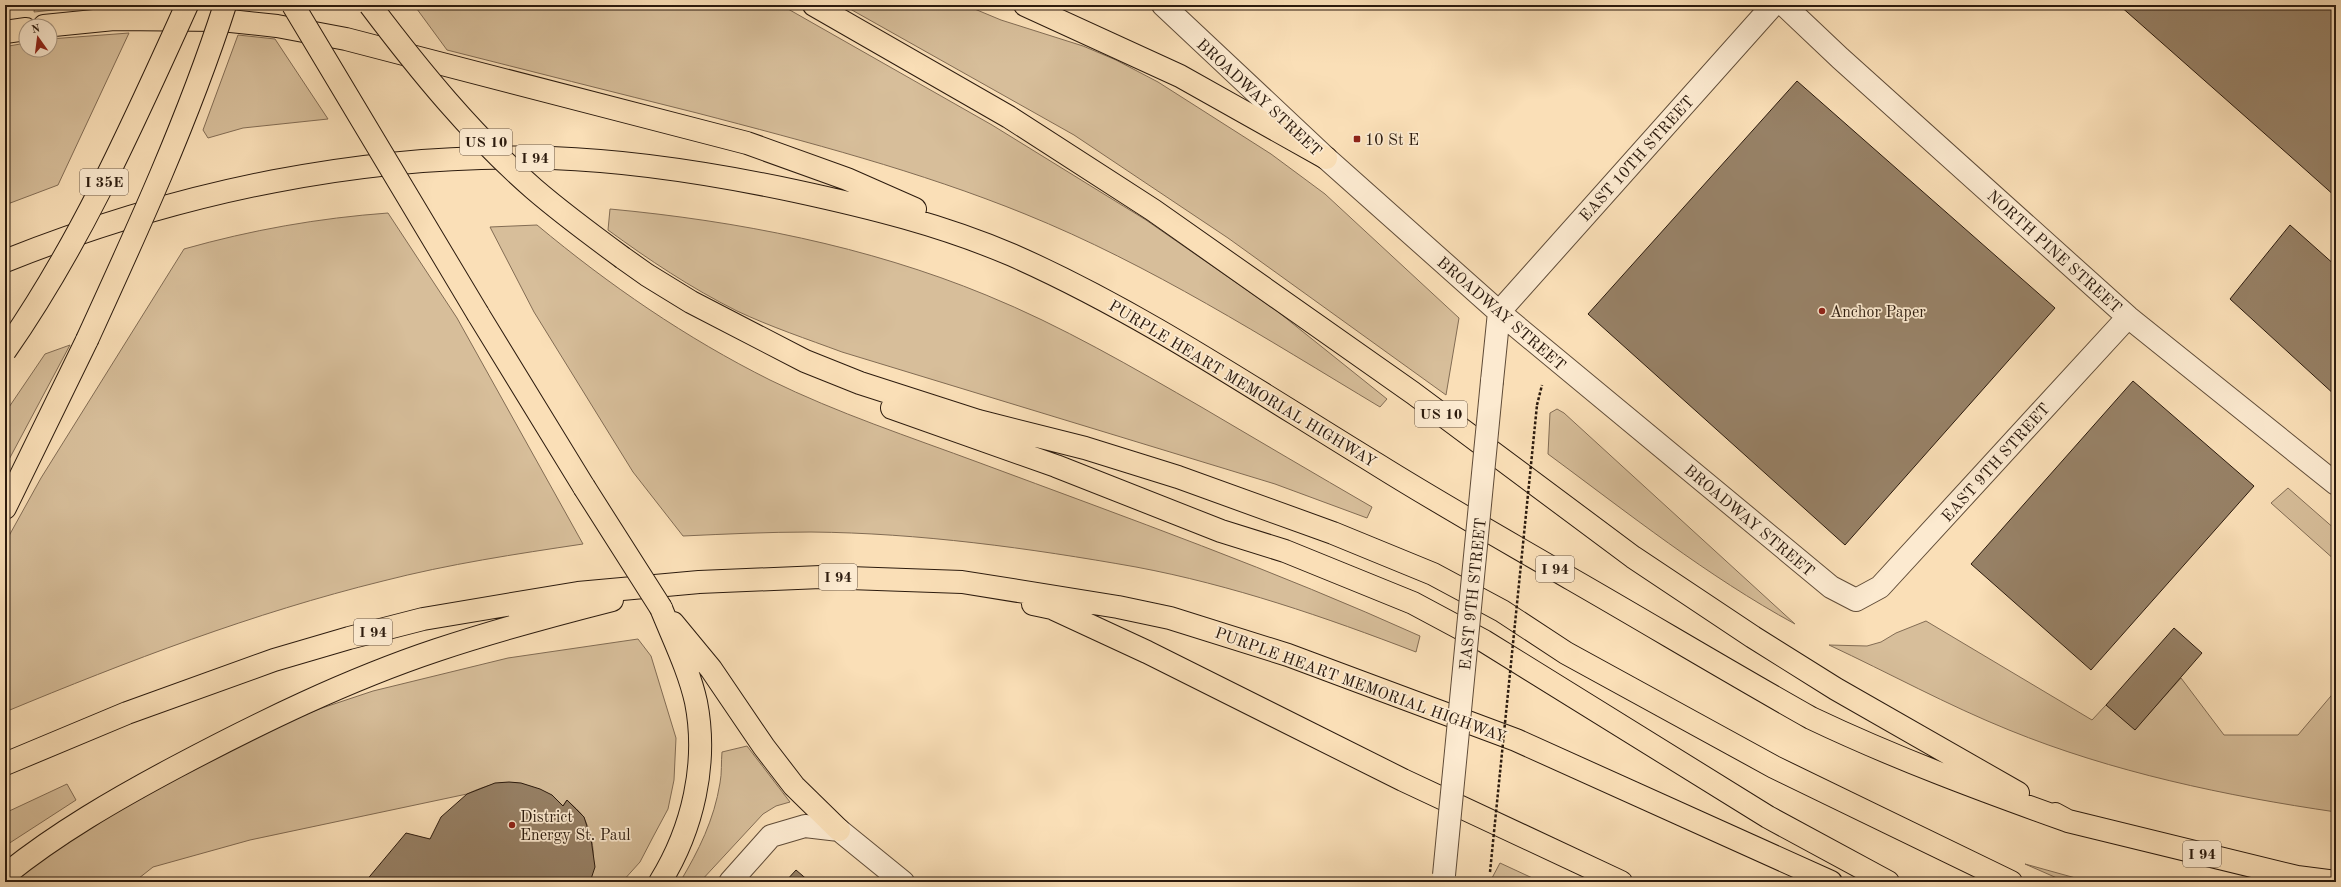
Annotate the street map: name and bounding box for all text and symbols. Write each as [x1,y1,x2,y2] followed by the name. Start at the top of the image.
[18,18,58,58] north arrow
[31,23,42,36] text: N
[1193,37,1324,160] street label: BROADWAY STREET
[1577,94,1698,225] street label: EAST 10TH STREET
[460,129,512,155] road number: US 10
[1365,133,1419,149] place label: 10 St E
[1352,134,1362,144] marker: 10 St E
[516,145,554,171] road number: I 94
[80,169,128,195] road number: I 35E
[1983,188,2124,317] street label: NORTH PINE STREET
[1433,255,1568,374] street label: BROADWAY STREET
[1105,298,1379,471] street label: PURPLE HEART MEMORIAL HIGHWAY
[1830,305,1926,321] place label: Anchor Paper
[1817,306,1827,316] marker: Anchor Paper
[1415,401,1467,427] road number: US 10
[1939,401,2054,526] street label: EAST 9TH STREET
[1681,463,1817,580] street label: BROADWAY STREET
[1458,517,1490,671] street label: EAST 9TH STREET
[1536,556,1574,582] road number: I 94
[819,564,857,590] road number: I 94
[354,619,392,645] road number: I 94
[1212,626,1508,746] street label: PURPLE HEART MEMORIAL HIGHWAY
[520,810,631,844] place label: District Energy St. Paul
[507,820,517,830] marker: District Energy St. Paul
[2183,841,2221,867] road number: I 94

